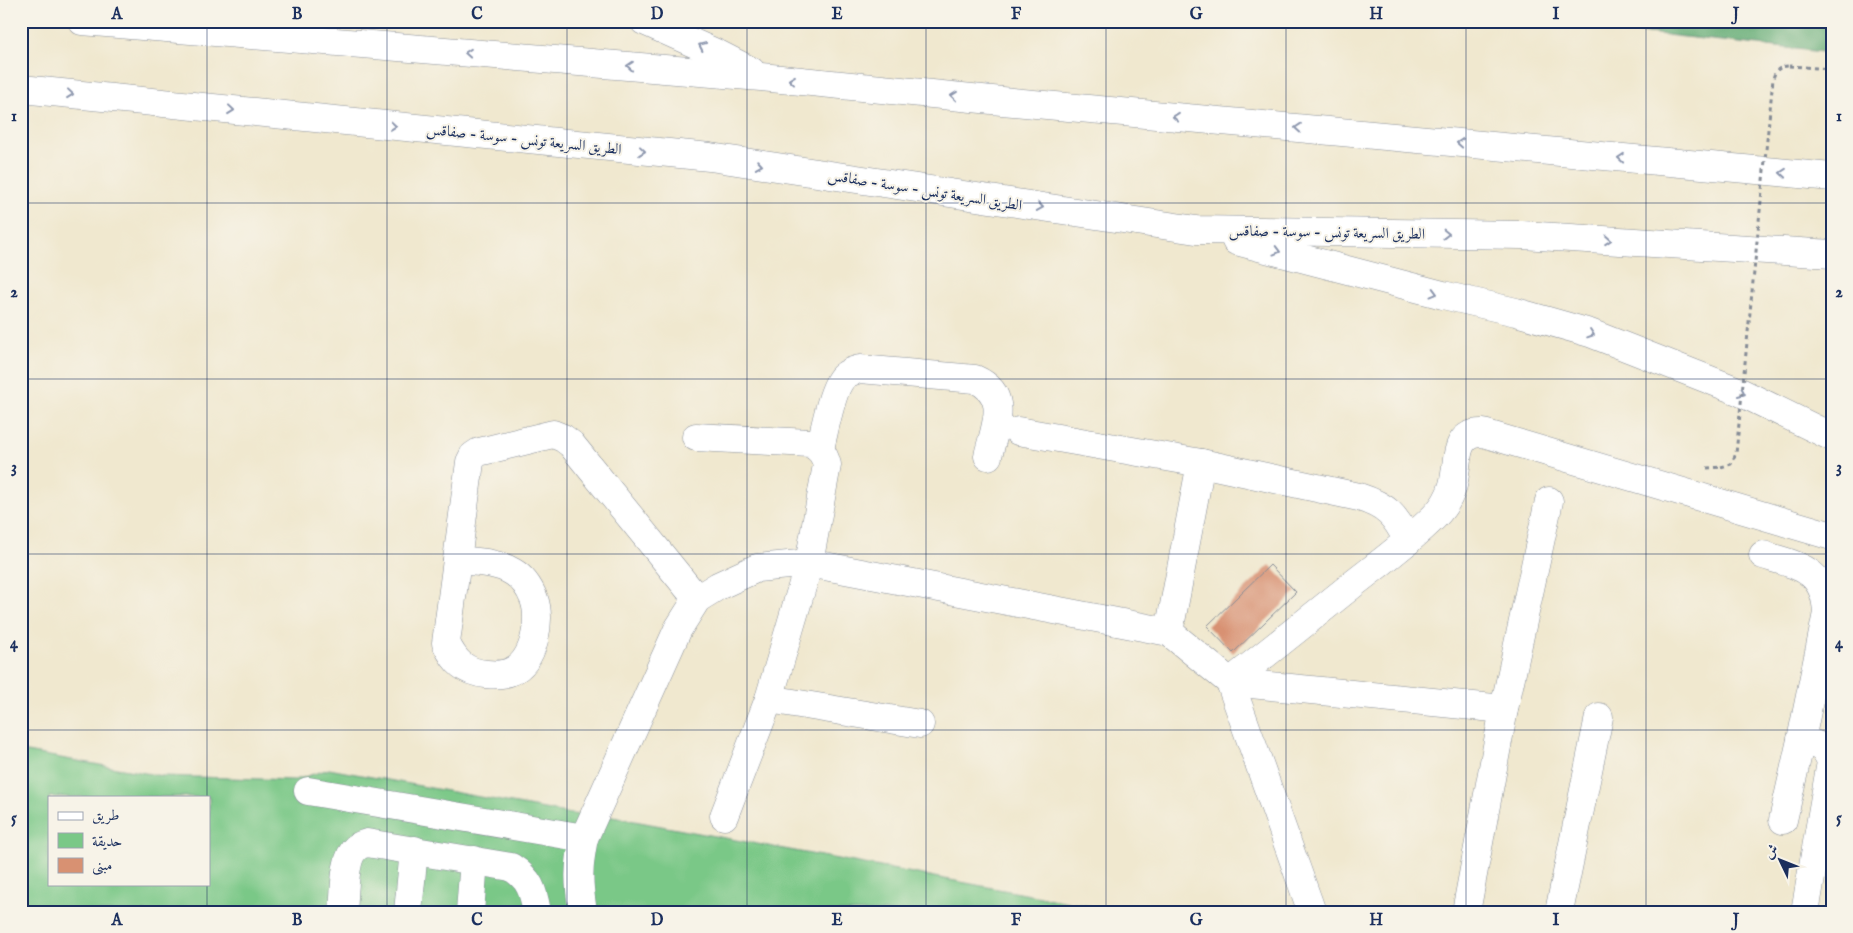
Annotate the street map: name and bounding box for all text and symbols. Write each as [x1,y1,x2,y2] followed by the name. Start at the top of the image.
[111,5,124,25] text: A
[292,5,303,25] text: B
[471,5,483,25] text: C
[651,5,664,25] text: D
[831,5,843,25] text: E
[1011,5,1022,25] text: F
[1190,5,1203,25] text: G
[1369,5,1383,25] text: H
[1553,5,1560,25] text: I
[1731,5,1740,25] text: J
[698,42,707,53] one-way arrow
[464,47,472,58] one-way arrow
[626,61,634,72] one-way arrow
[788,75,796,86] one-way arrow
[66,88,74,99] one-way arrow
[950,91,958,102] one-way arrow
[228,104,236,115] one-way arrow
[11,107,17,127] text: 1
[1836,107,1842,127] text: 1
[1171,111,1179,122] one-way arrow
[389,120,397,131] one-way arrow
[425,120,623,159] street label: الطريق السريعة تونس - سوسة - صفاقس
[1293,123,1301,134] one-way arrow
[1455,138,1463,149] one-way arrow
[638,145,646,156] one-way arrow
[1617,153,1625,164] one-way arrow
[754,159,763,169] one-way arrow
[827,166,1023,215] street label: الطريق السريعة تونس - سوسة - صفاقس
[1779,167,1787,178] one-way arrow
[1037,201,1045,212] one-way arrow
[1229,221,1425,244] street label: الطريق السريعة تونس - سوسة - صفاقس
[1442,228,1450,239] one-way arrow
[1605,235,1613,246] one-way arrow
[1272,246,1280,256] one-way arrow
[10,283,18,303] text: 2
[1835,283,1843,303] text: 2
[1429,287,1438,298] one-way arrow
[1586,328,1595,338] one-way arrow
[1737,387,1746,398] one-way arrow
[11,458,17,478] text: 3
[1836,458,1842,478] text: 3
[10,634,19,654] text: 4
[1835,634,1844,654] text: 4
[48,796,210,886] legend
[92,806,119,825] text: طريق
[11,809,17,829] text: 5
[1836,809,1842,829] text: 5
[92,832,122,851] text: حديقة
[1756,836,1806,886] north arrow
[1760,841,1783,863] text: ش
[92,856,112,876] text: مبنى
[111,911,124,931] text: A
[292,911,303,931] text: B
[471,911,483,931] text: C
[651,911,664,931] text: D
[831,911,843,931] text: E
[1011,911,1022,931] text: F
[1190,911,1203,931] text: G
[1369,911,1383,931] text: H
[1553,911,1560,931] text: I
[1731,911,1740,931] text: J

